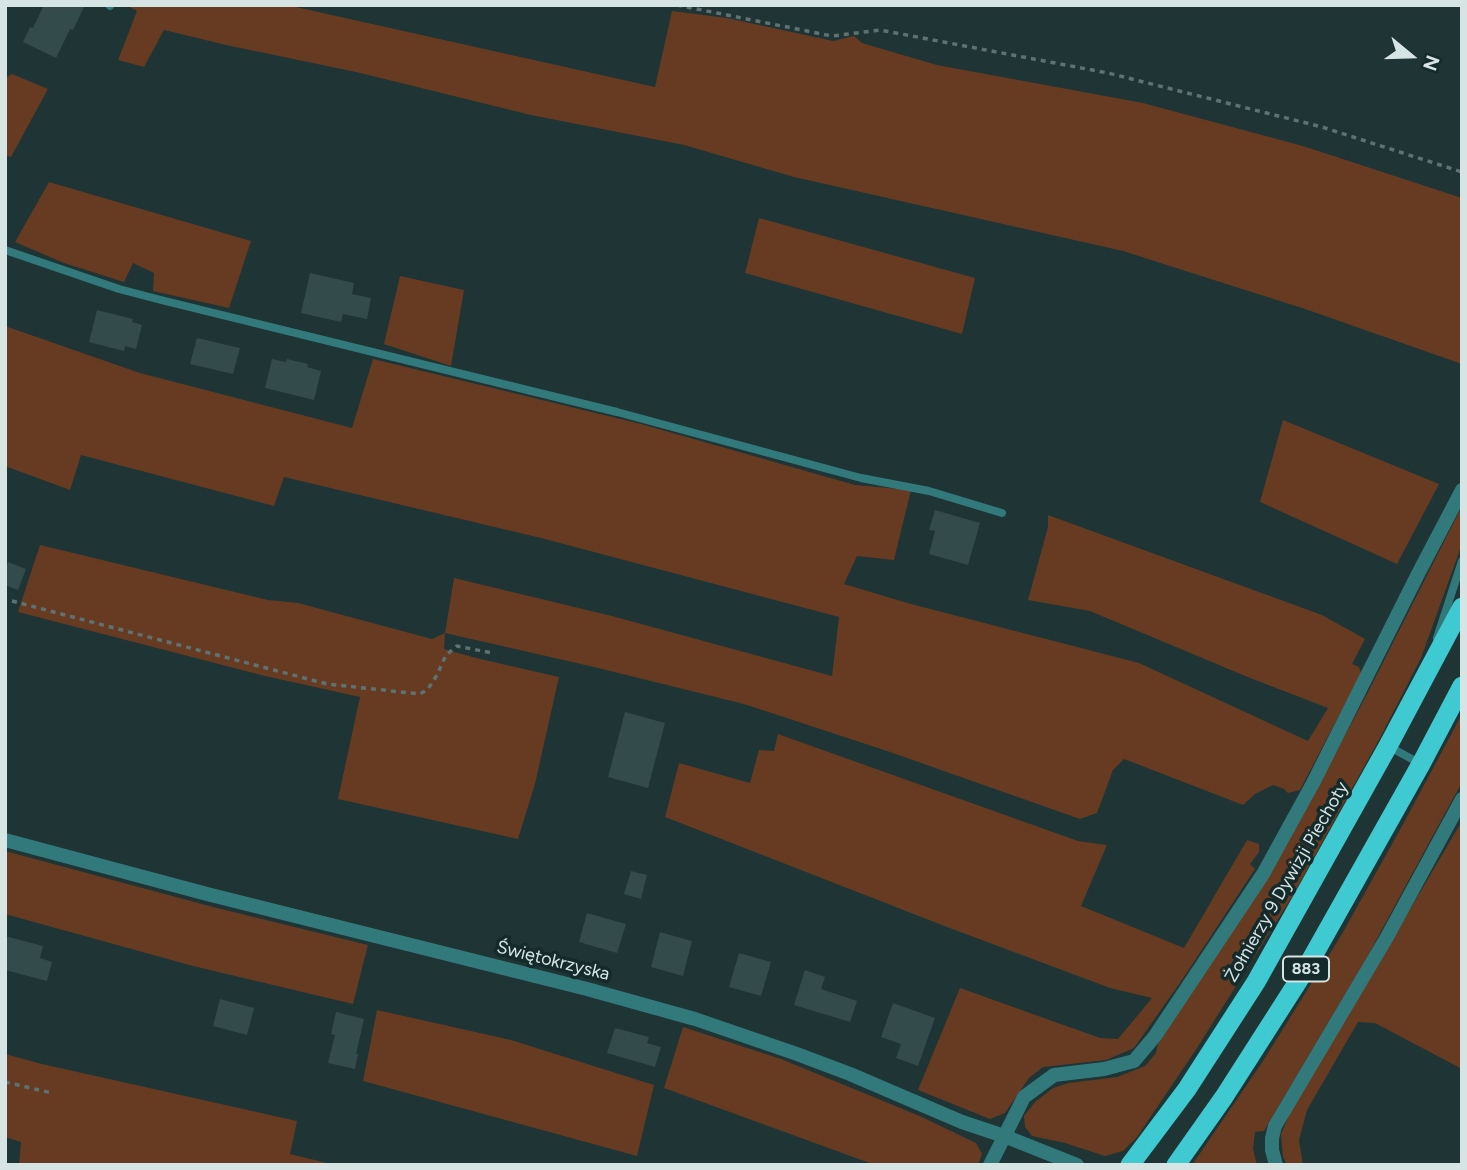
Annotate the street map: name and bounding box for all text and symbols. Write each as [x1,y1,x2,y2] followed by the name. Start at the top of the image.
[1376,21,1446,91] north arrow
[1418,52,1445,74] text: N
[1221,778,1353,986] street label: Żołnierzy 9 Dywizji Piechoty
[494,937,612,985] street label: Świętokrzyska
[1283,956,1329,981] road number: 883

